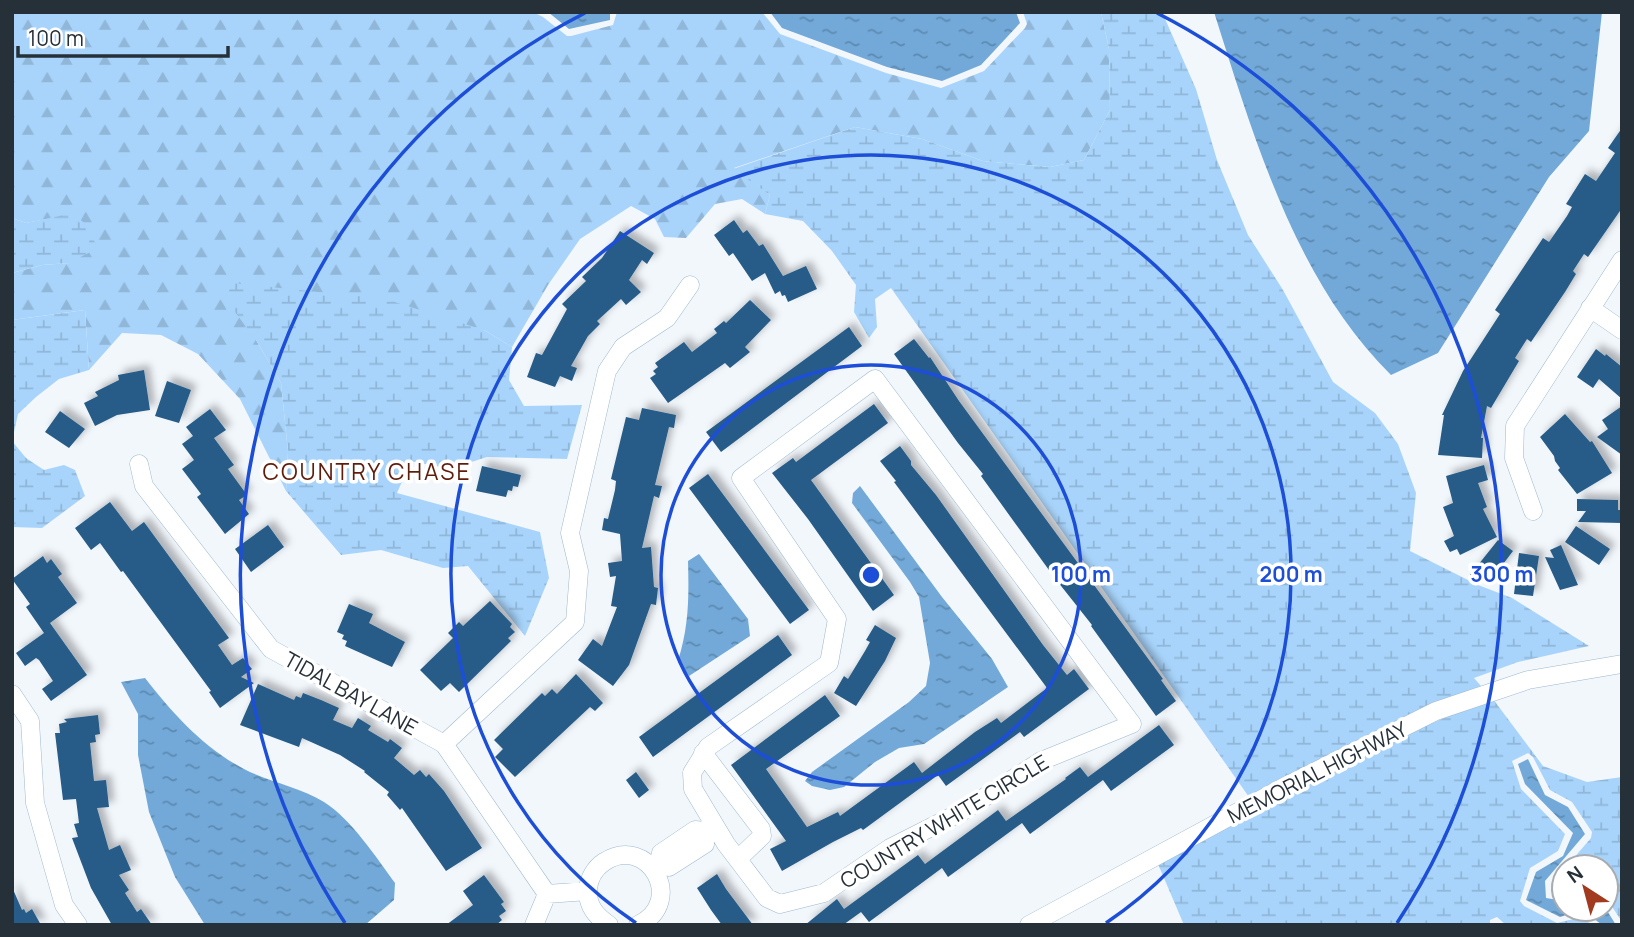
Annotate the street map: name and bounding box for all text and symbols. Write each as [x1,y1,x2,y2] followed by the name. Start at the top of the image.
[18,14,228,58] scale bar
[28,24,84,52] text: 100 m
[262,455,472,487] district label: COUNTRY CHASE
[1051,560,1111,588] text: 100 m
[1259,560,1323,588] text: 200 m
[1471,560,1533,588] text: 300 m
[859,563,883,587] centre of rings
[279,645,423,741] street label: TIDAL BAY LANE
[1222,714,1412,829] street label: MEMORIAL HIGHWAY
[835,748,1053,894] street label: COUNTRY WHITE CIRCLE
[1550,853,1620,923] north arrow
[1562,860,1588,889] text: N

